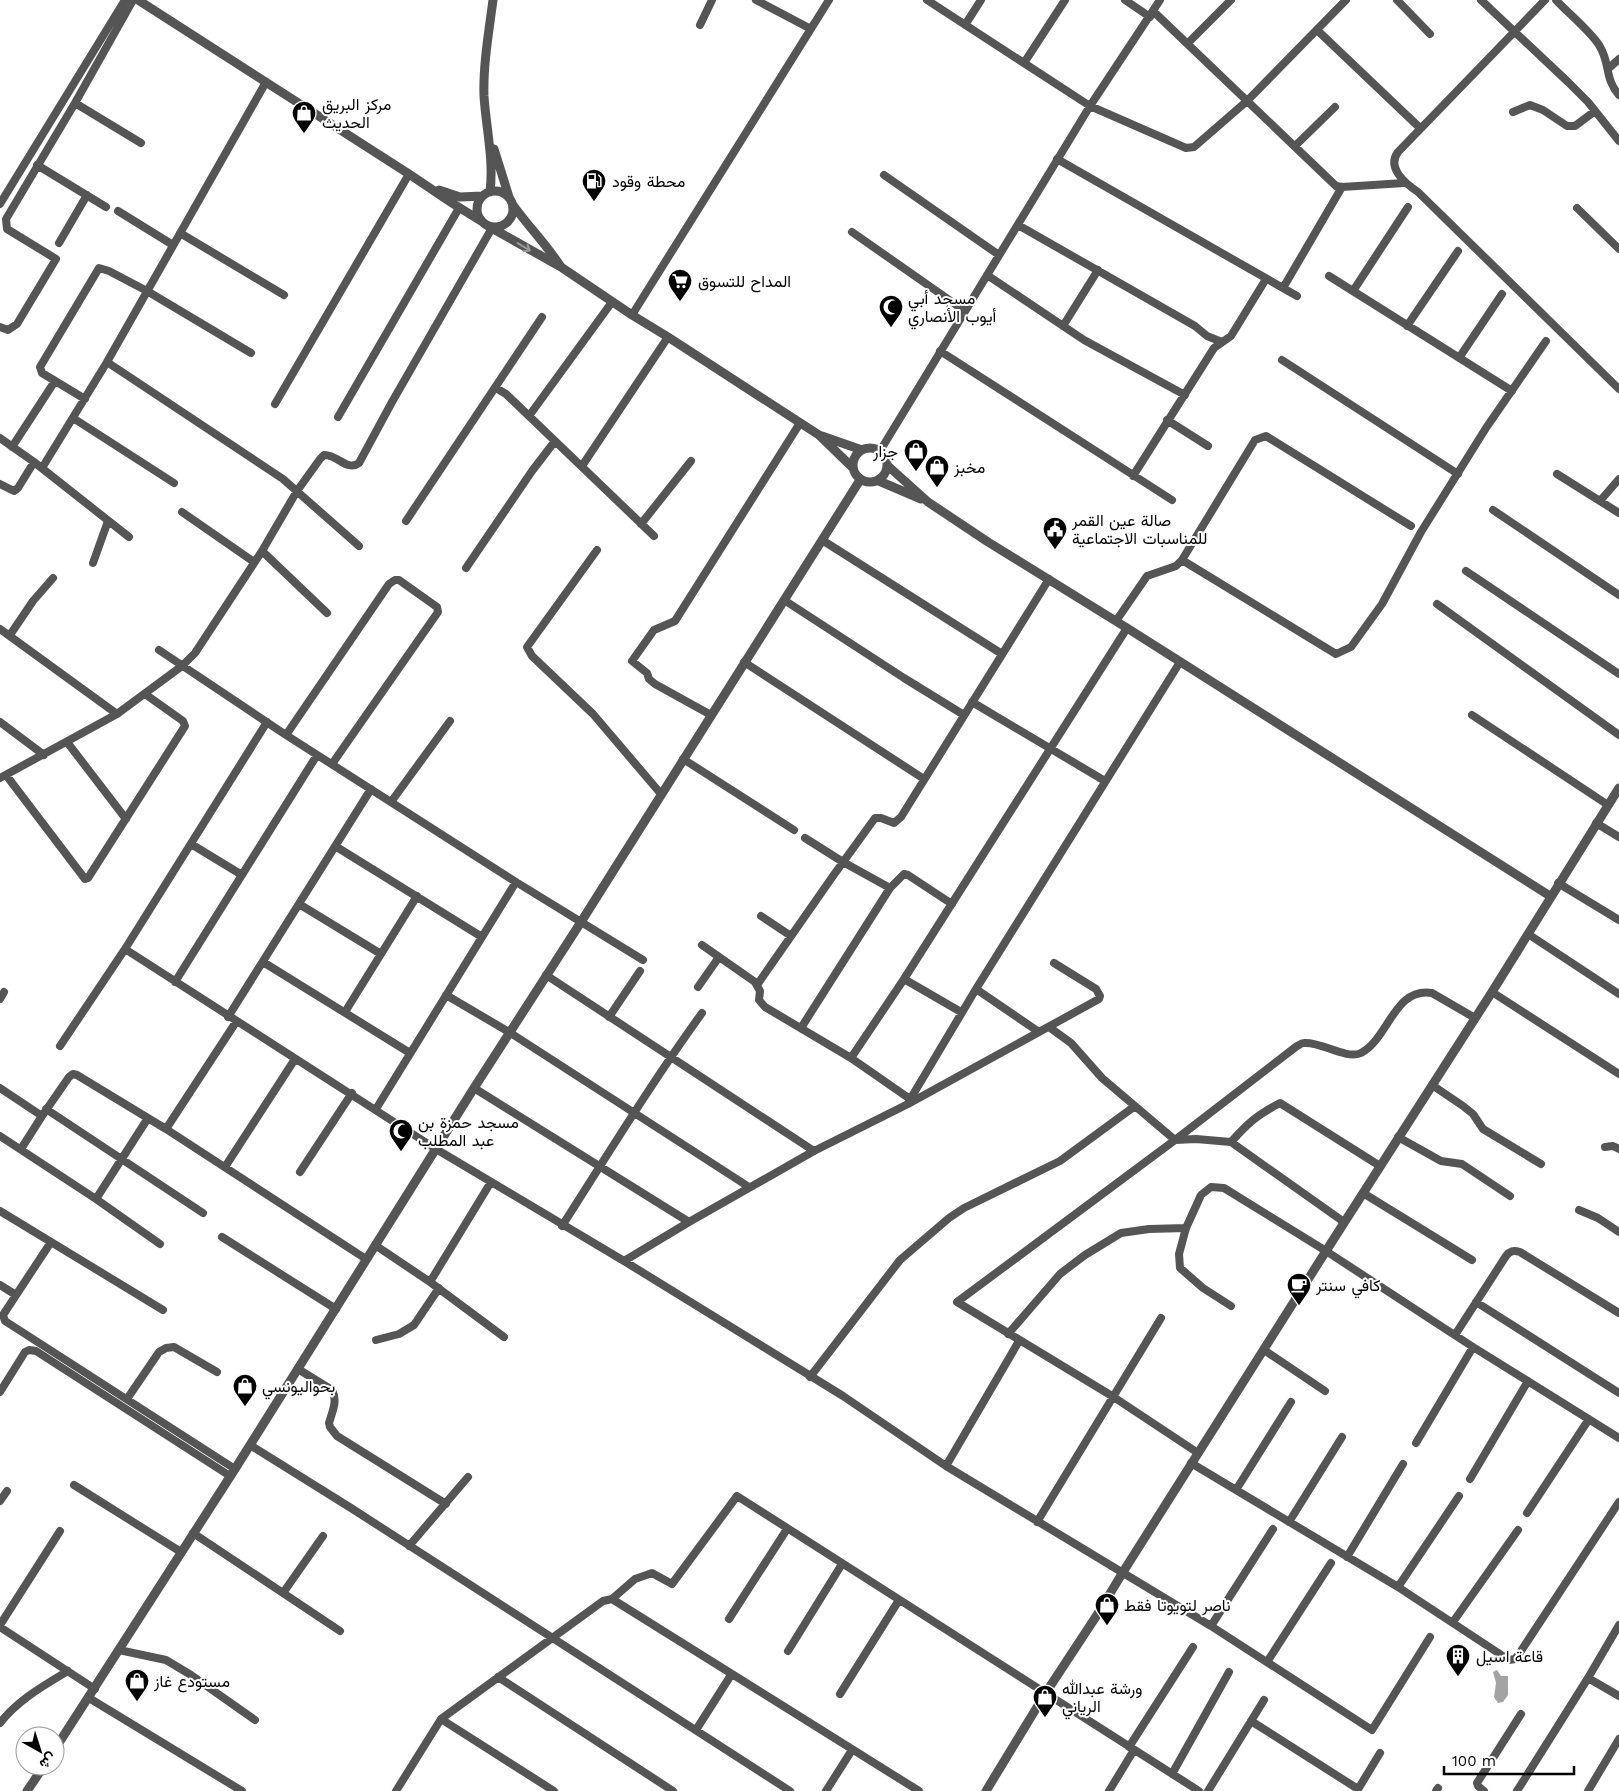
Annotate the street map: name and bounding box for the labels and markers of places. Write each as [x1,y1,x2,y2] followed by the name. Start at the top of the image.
[322,95,391,132] place label: مركز البريق الحديث
[291,100,317,134] shop icon: مركز البريق الحديث
[581,168,607,202] fuel station icon: محطة وقود
[612,172,685,192] place label: محطة وقود
[667,268,693,302] supermarket icon: المداح للتسوق
[698,272,791,293] place label: المداح للتسوق
[908,289,996,330] place label: مسجد أبي أيوب الأنصاري
[878,294,904,328] mosque icon: مسجد أبي أيوب الأنصاري
[903,438,929,472] shop icon: جزار
[872,442,898,462] place label: جزار
[924,454,950,488] shop icon: مخبز
[953,458,985,478] place label: مخبز
[1071,511,1207,548] place label: صالة عين القمر للمناسبات الاجتماعية
[1042,516,1068,550] public building icon: صالة عين القمر للمناسبات الاجتماعية
[418,1113,519,1150] place label: مسجد حمزة بن عبد المطلب
[388,1118,414,1152] mosque icon: مسجد حمزة بن عبد المطلب
[1286,1272,1312,1306] cafe icon: كافي سنتر
[1315,1276,1380,1299] place label: كافي سنتر
[232,1373,258,1407] shop icon: بحواليونسي
[262,1377,335,1400] place label: بحواليونسي
[1094,1592,1120,1626] shop icon: ناصر لتويوتا فقط
[1124,1596,1231,1616] place label: ناصر لتويوتا فقط
[1445,1643,1471,1677] building icon: قاعة اسيل
[1476,1647,1543,1667] place label: قاعة اسيل
[124,1668,150,1702] shop icon: مستودع غاز
[153,1672,230,1693] place label: مستودع غاز
[1062,1679,1142,1720] place label: ورشة عبدالله الرياني
[1032,1684,1058,1718] shop icon: ورشة عبدالله الرياني

